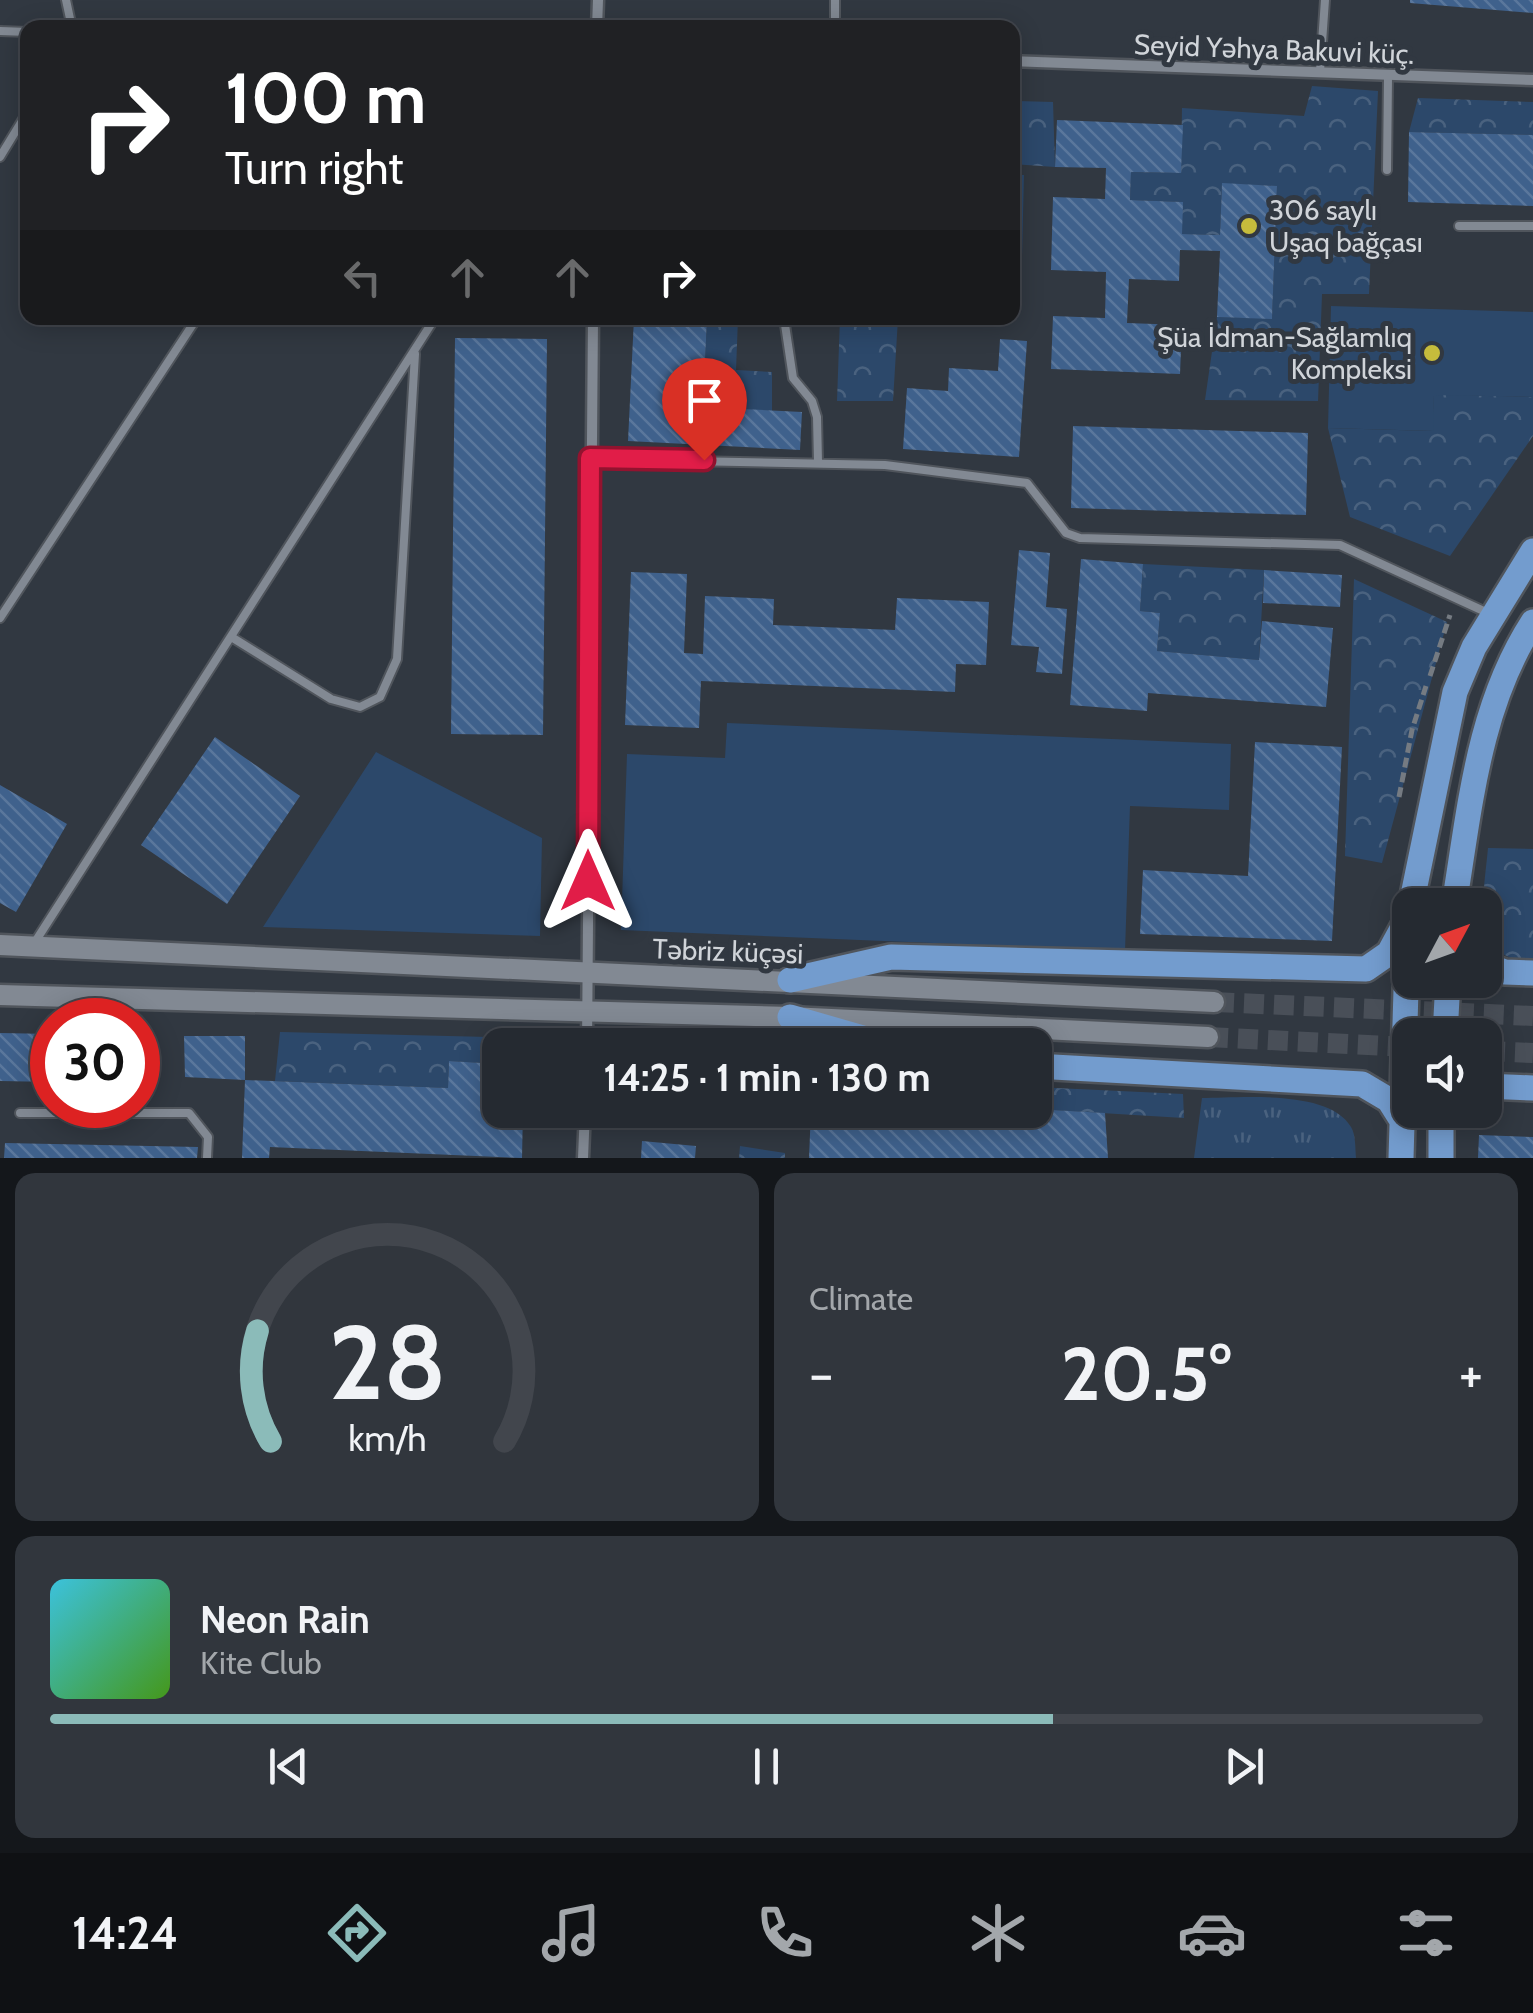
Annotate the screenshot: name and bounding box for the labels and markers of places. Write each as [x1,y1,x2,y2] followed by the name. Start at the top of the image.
[1269,193,1423,259] place label: 306 saylı Uşaq bağçası
[1238,215,1260,237] marker: 306 saylı Uşaq bağçası
[1157,320,1412,386] place label: Şüa İdman-Sağlamlıq Kompleksi
[1421,342,1443,364] marker: Şüa İdman-Sağlamlıq Kompleksi
[662,358,747,461] pin

